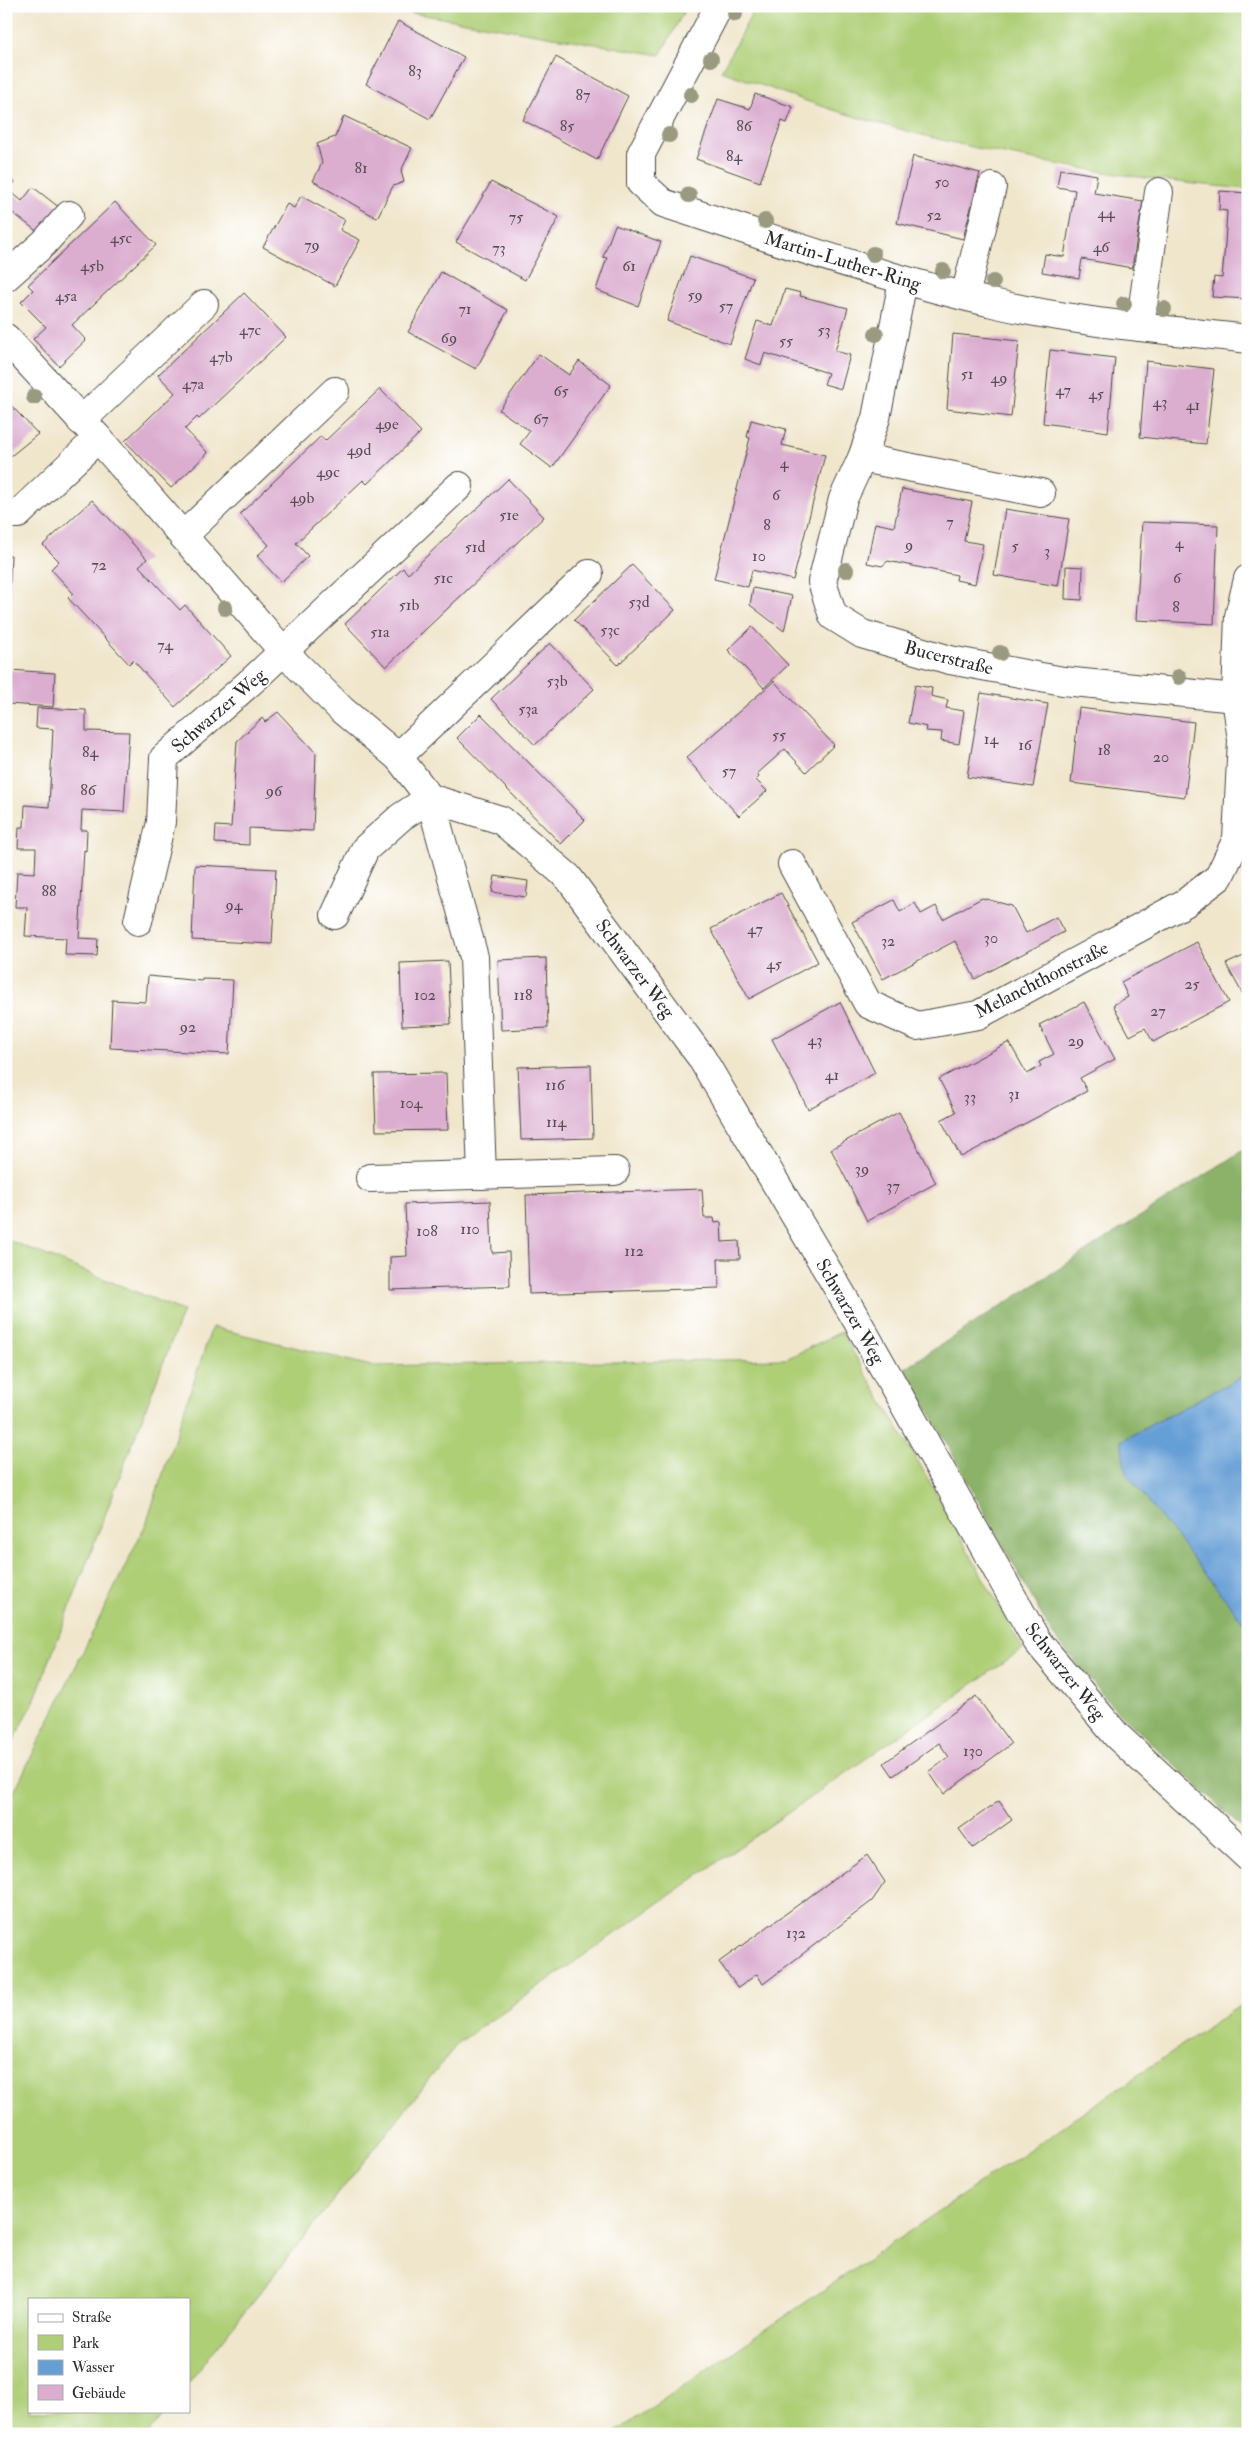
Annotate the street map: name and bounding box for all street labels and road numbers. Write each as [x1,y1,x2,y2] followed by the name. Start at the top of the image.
[761,226,925,296] street label: Martin-Luther-Ring
[902,635,996,681] street label: Bucerstraße
[166,663,271,758] street label: Schwarzer Weg
[590,914,681,1023] street label: Schwarzer Weg
[971,936,1112,1024] street label: Melanchthonstraße
[810,1255,890,1369] street label: Schwarzer Weg
[1020,1618,1111,1726] street label: Schwarzer Weg

